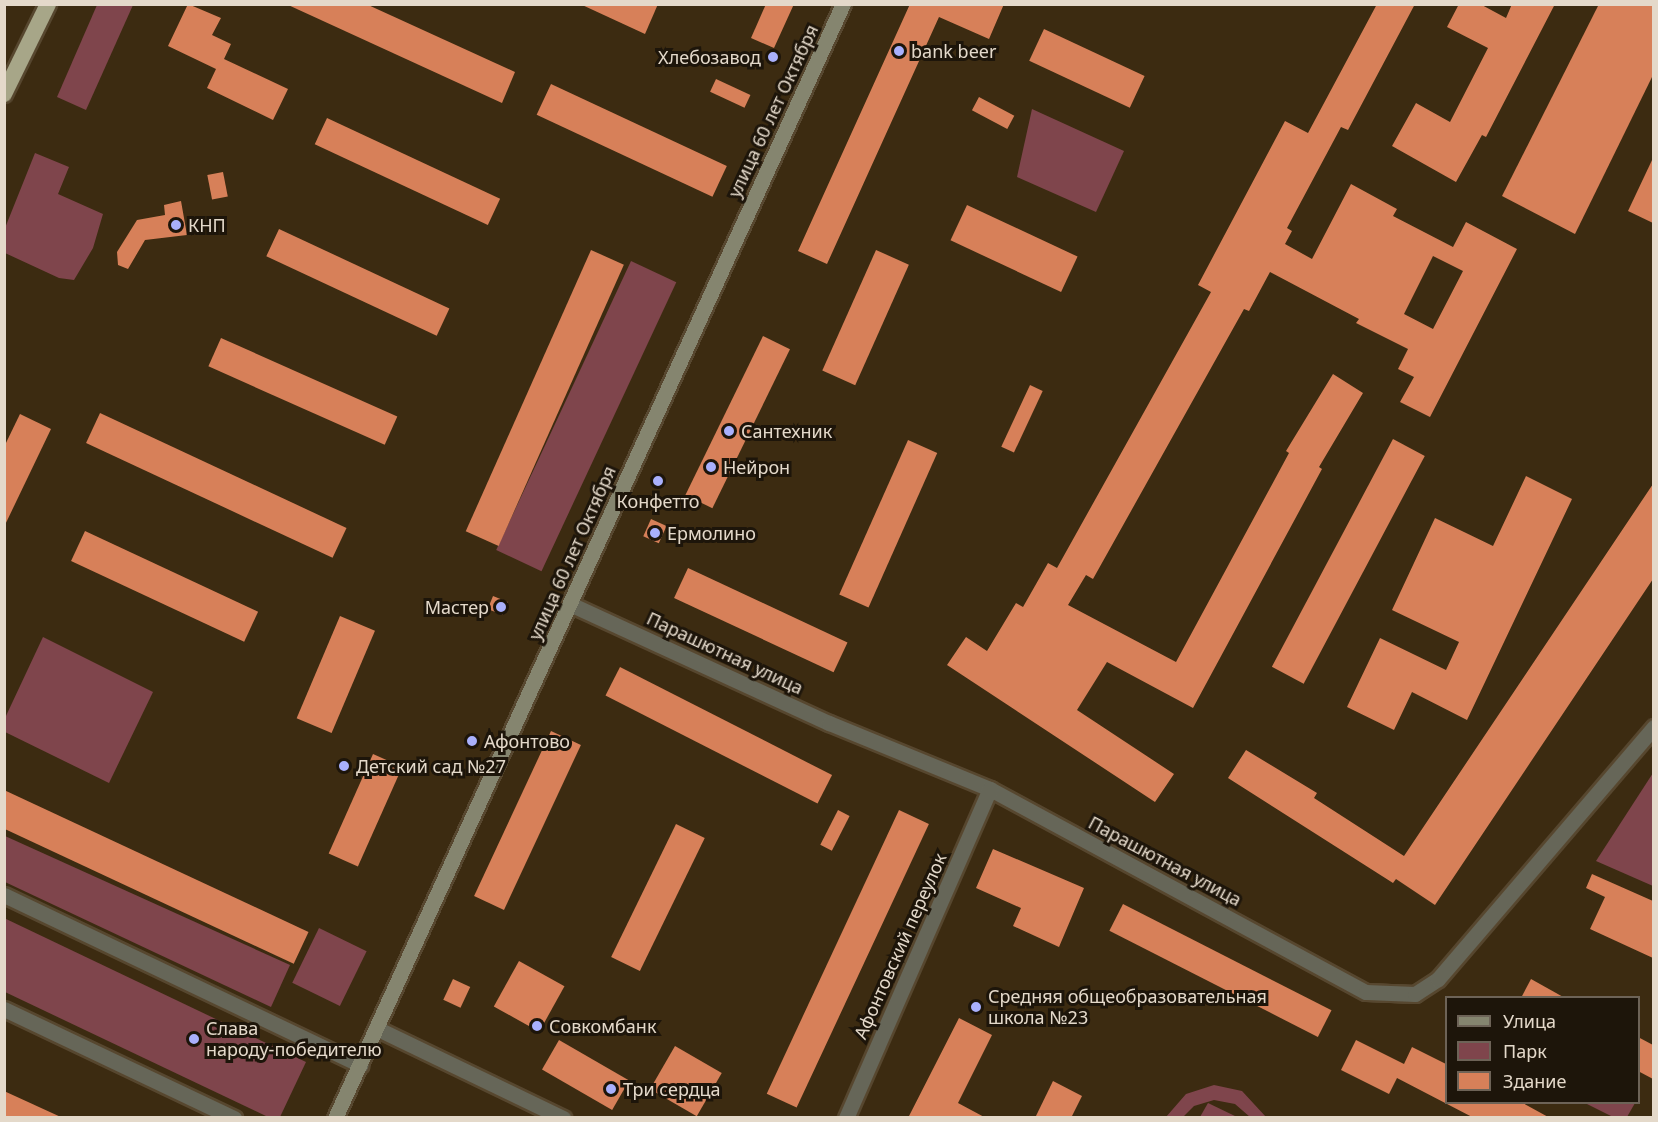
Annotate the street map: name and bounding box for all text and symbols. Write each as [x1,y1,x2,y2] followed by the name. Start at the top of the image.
[723,21,823,201] street label: улица 60 лет Октября
[911,40,996,62] place label: bank beer
[892,44,906,58] marker: bank beer
[658,46,761,68] place label: Хлебозавод
[766,50,780,64] marker: Хлебозавод
[188,214,226,236] place label: КНП
[169,218,183,232] marker: КНП
[741,420,832,442] place label: Сантехник
[722,424,736,438] marker: Сантехник
[723,456,790,478] place label: Нейрон
[704,460,718,474] marker: Нейрон
[524,463,620,643] street label: улица 60 лет Октября
[651,474,665,488] marker: Конфетто
[617,490,699,512] place label: Конфетто
[667,522,756,544] place label: Ермолино
[648,526,662,540] marker: Ермолино
[425,596,489,618] place label: Мастер
[494,600,508,614] marker: Мастер
[643,607,807,699] street label: Парашютная улица
[484,730,570,752] place label: Афонтово
[465,734,479,748] marker: Афонтово
[356,755,506,777] place label: Детский сад №27
[337,759,351,773] marker: Детский сад №27
[1085,812,1245,910] street label: Парашютная улица
[849,850,951,1042] street label: Афонтовский переулок
[988,986,1267,1028] place label: Средняя общеобразовательная школа №23
[1445,996,1640,1104] legend
[969,1000,983,1014] marker: Средняя общеобразовательная школа №23
[1503,1009,1556,1033] text: Улица
[549,1015,656,1037] place label: Совкомбанк
[206,1018,382,1060] place label: Слава народу-победителю
[530,1019,544,1033] marker: Совкомбанк
[187,1032,201,1046] marker: Слава народу-победителю
[1503,1039,1547,1063] text: Парк
[1503,1069,1566,1093] text: Здание
[623,1078,721,1100] place label: Три сердца
[604,1082,618,1096] marker: Три сердца

